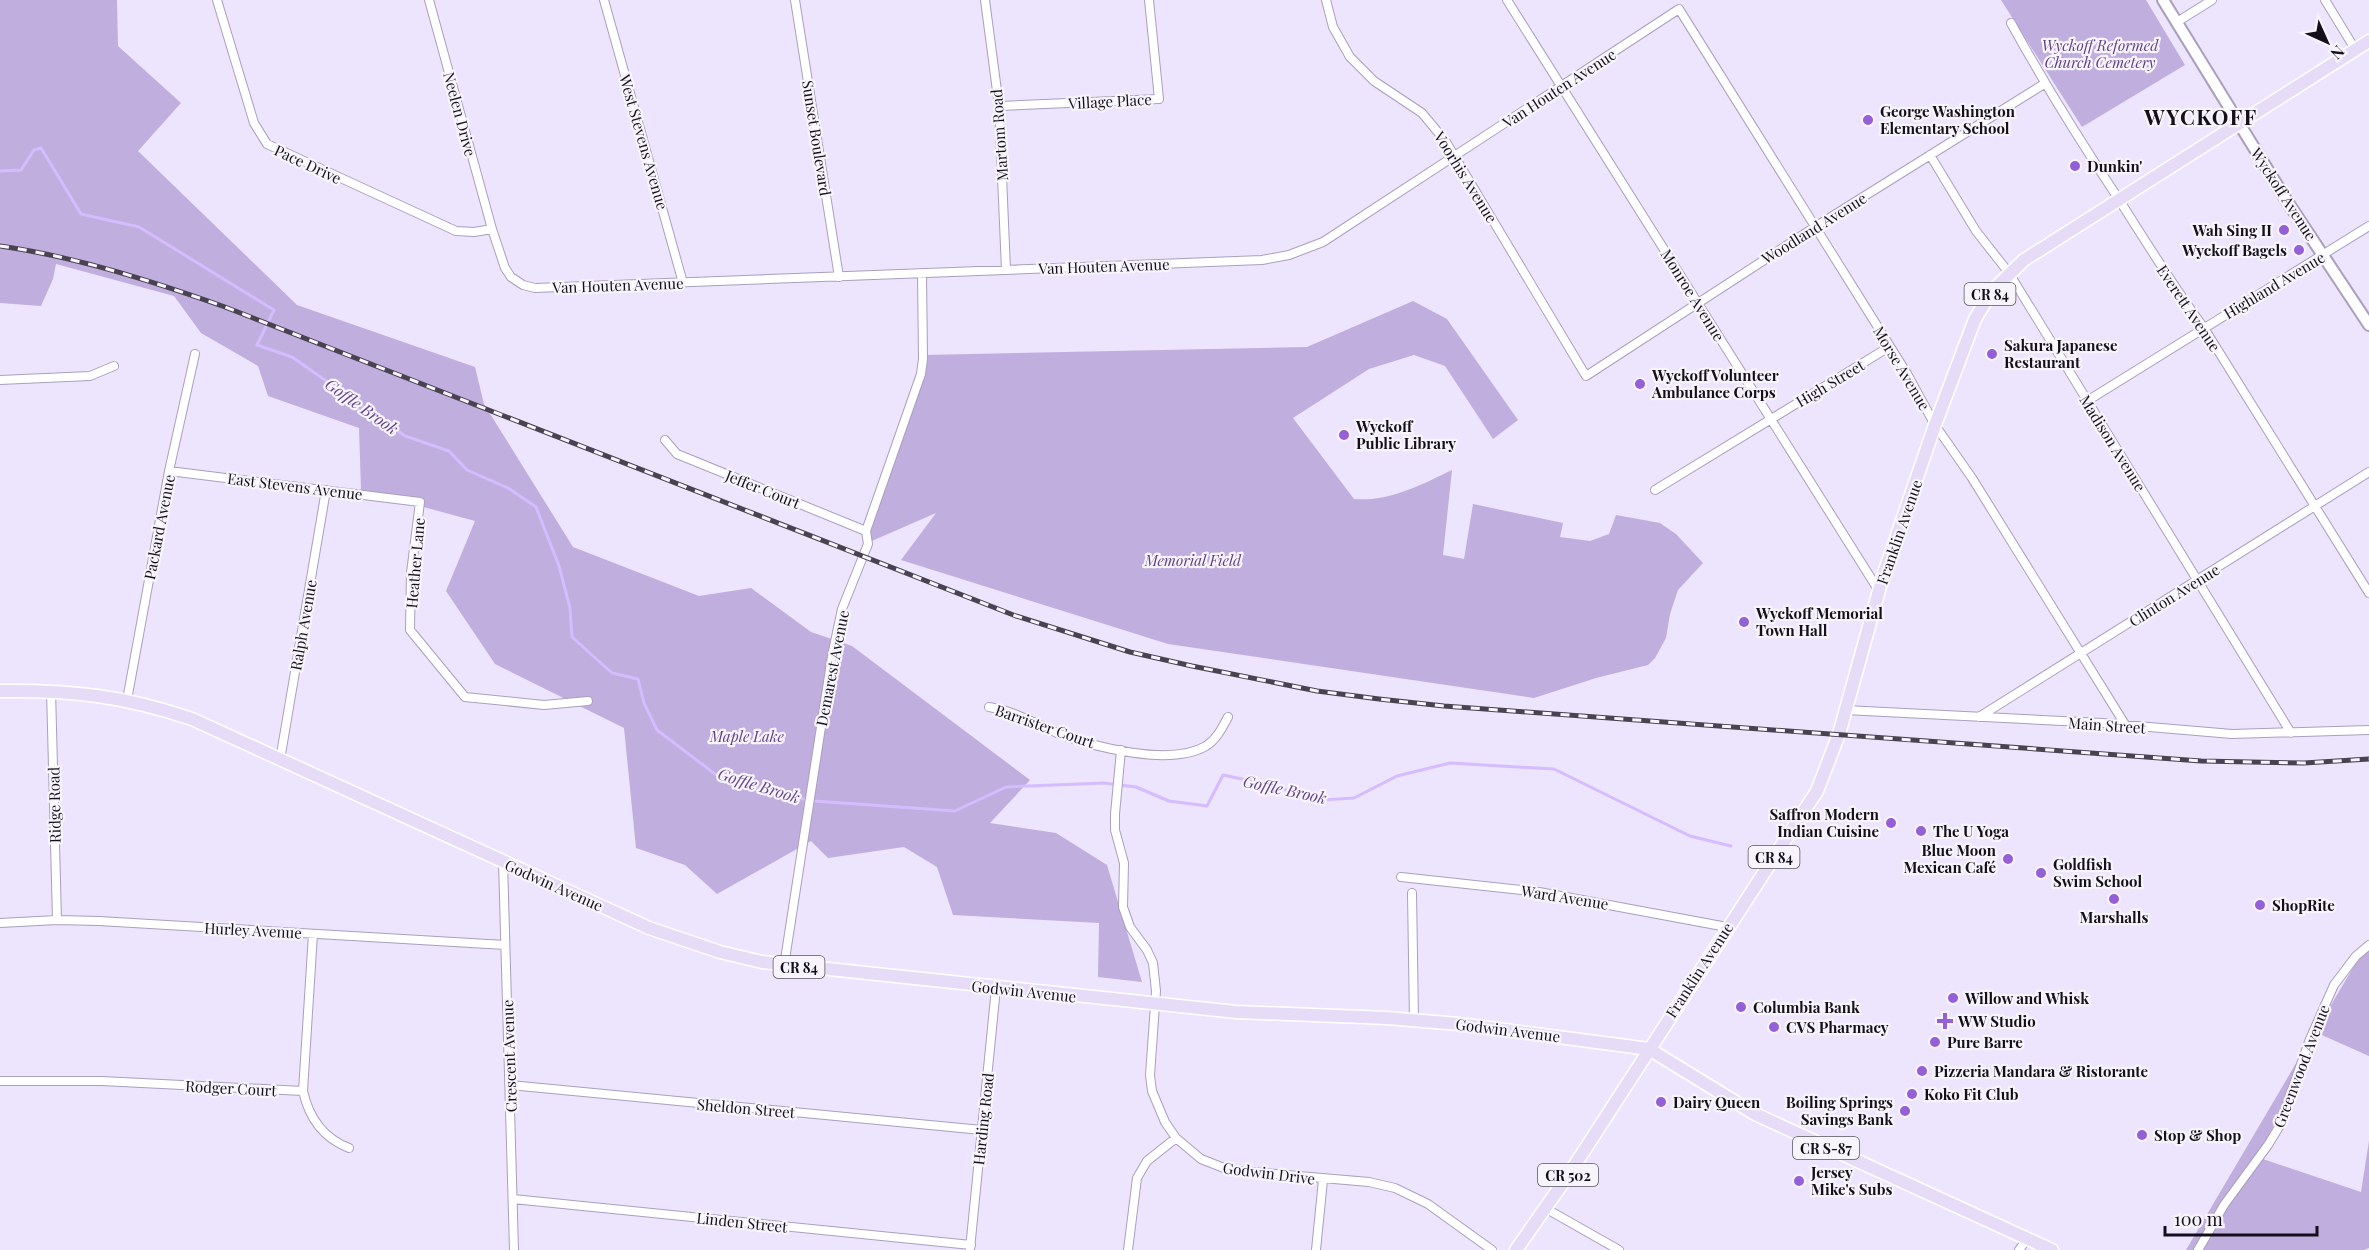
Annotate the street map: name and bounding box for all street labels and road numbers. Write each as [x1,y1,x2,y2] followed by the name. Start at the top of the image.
[1498,44,1620,133] street label: Van Houten Avenue
[439,70,481,158] street label: Neelen Drive
[615,71,673,212] street label: West Stevens Avenue
[798,79,836,197] street label: Sunset Boulevard
[986,88,1012,182] street label: Martom Road
[1067,89,1152,113] street label: Village Place
[1429,127,1502,226] street label: Voorhis Avenue
[271,140,345,188] street label: Pace Drive
[2246,143,2321,244] street label: Wyckoff Avenue
[1757,188,1870,269] street label: Woodland Avenue
[1657,245,1729,345] street label: Monroe Avenue
[2220,247,2328,323] street label: Highland Avenue
[1037,254,1170,278] street label: Van Houten Avenue
[2153,261,2225,355] street label: Everett Avenue
[551,273,684,297] street label: Van Houten Avenue
[1964,283,2016,305] road number: CR 84
[1869,322,1935,414] street label: Morse Avenue
[1792,354,1869,411] street label: High Street
[2075,391,2151,495] street label: Madison Avenue
[722,465,804,513] street label: Jeffer Court
[226,468,364,504] street label: East Stevens Avenue
[139,473,179,581] street label: Packard Avenue
[1872,477,1926,587] street label: Franklin Avenue
[401,517,429,609] street label: Heather Lane
[2125,559,2223,631] street label: Clinton Avenue
[285,578,321,672] street label: Ralph Avenue
[811,608,853,728] street label: Demarest Avenue
[993,700,1098,753] street label: Barrister Court
[2067,712,2147,738] street label: Main Street
[43,767,65,843] street label: Ridge Road
[1748,846,1800,868] road number: CR 84
[502,854,606,916] street label: Godwin Avenue
[1519,880,1610,914] street label: Ward Avenue
[204,917,302,943] street label: Hurley Avenue
[1661,919,1737,1021] street label: Franklin Avenue
[774,956,824,978] road number: CR 84
[971,976,1077,1006] street label: Godwin Avenue
[497,999,521,1113] street label: Crescent Avenue
[2268,1002,2334,1130] street label: Greenwood Avenue
[1455,1014,1561,1046] street label: Godwin Avenue
[968,1072,998,1166] street label: Harding Road
[185,1076,278,1100] street label: Rodger Court
[696,1094,797,1122] street label: Sheldon Street
[1793,1137,1859,1159] road number: CR S-87
[1222,1157,1316,1189] street label: Godwin Drive
[1538,1164,1598,1186] road number: CR 502
[695,1207,789,1237] street label: Linden Street

